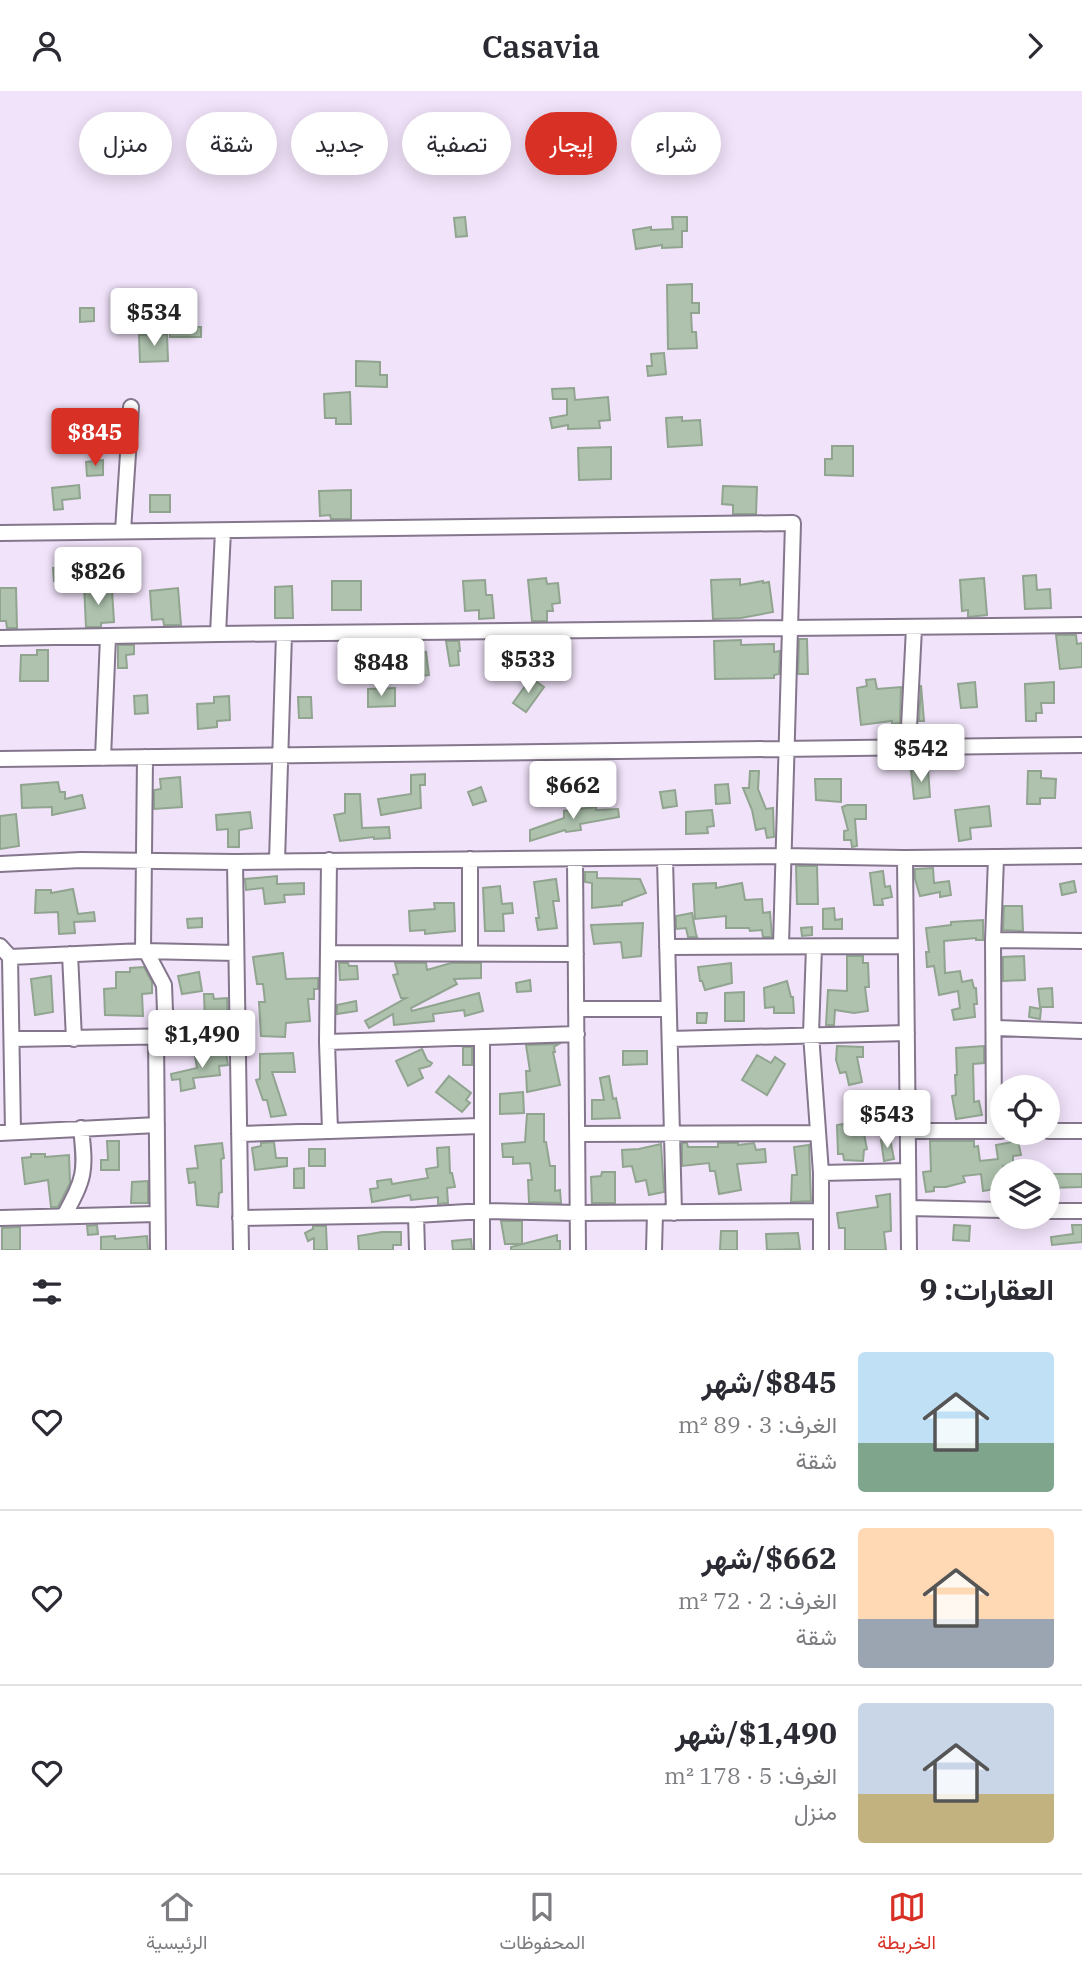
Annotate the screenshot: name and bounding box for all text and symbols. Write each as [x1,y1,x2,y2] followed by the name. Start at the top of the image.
[482,25,600,67] text: Casavia
[28,27,66,65] icon: person
[1016,27,1054,65] icon: forward
[79,112,172,175] chip: منزل
[186,112,277,175] chip: شقة
[291,112,388,175] chip: جديد
[402,112,511,175] chip: تصفية
[525,112,617,175] chip: إيجار
[631,112,721,175] chip: شراء
[113,289,195,348] pin: $534
[126,296,182,326] text: $534
[54,409,136,468] pin: $845
[67,416,123,446] text: $845
[57,547,139,607] pin: $826
[70,555,126,585] text: $826
[487,635,569,695] pin: $533
[340,639,422,698] pin: $848
[500,643,556,673] text: $533
[353,646,409,676] text: $848
[880,725,962,784] pin: $542
[893,732,949,762] text: $542
[532,761,614,821] pin: $662
[545,769,601,799] text: $662
[145,1011,259,1070] pin: $1,490
[164,1018,240,1048] text: $1,490
[990,1075,1060,1229] map controls
[990,1075,1060,1145] button: locate
[846,1091,928,1150] pin: $543
[859,1098,915,1128] text: $543
[990,1159,1060,1229] button: layers
[919,1269,1054,1308] text: العقارات: 9
[28,1273,66,1311] icon: filters
[702,1362,837,1401] text: $845/شهر
[914,1380,998,1464] icon: home
[28,1403,66,1441] icon: heart
[678,1409,837,1439] text: الغرف: 3 · 89 m²
[795,1445,837,1475] text: شقة
[702,1538,837,1577] text: $662/شهر
[914,1556,998,1640] icon: home
[28,1579,66,1617] icon: heart
[678,1585,837,1615] text: الغرف: 2 · 72 m²
[795,1621,837,1651] text: شقة
[675,1713,837,1752] text: $1,490/شهر
[914,1731,998,1815] icon: home
[28,1754,66,1792] icon: heart
[664,1760,837,1790] text: الغرف: 5 · 178 m²
[794,1796,837,1826] text: منزل
[146,1888,207,1959] tab: الرئيسية
[500,1888,585,1959] tab: المحفوظات
[877,1888,936,1959] tab: الخريطة

